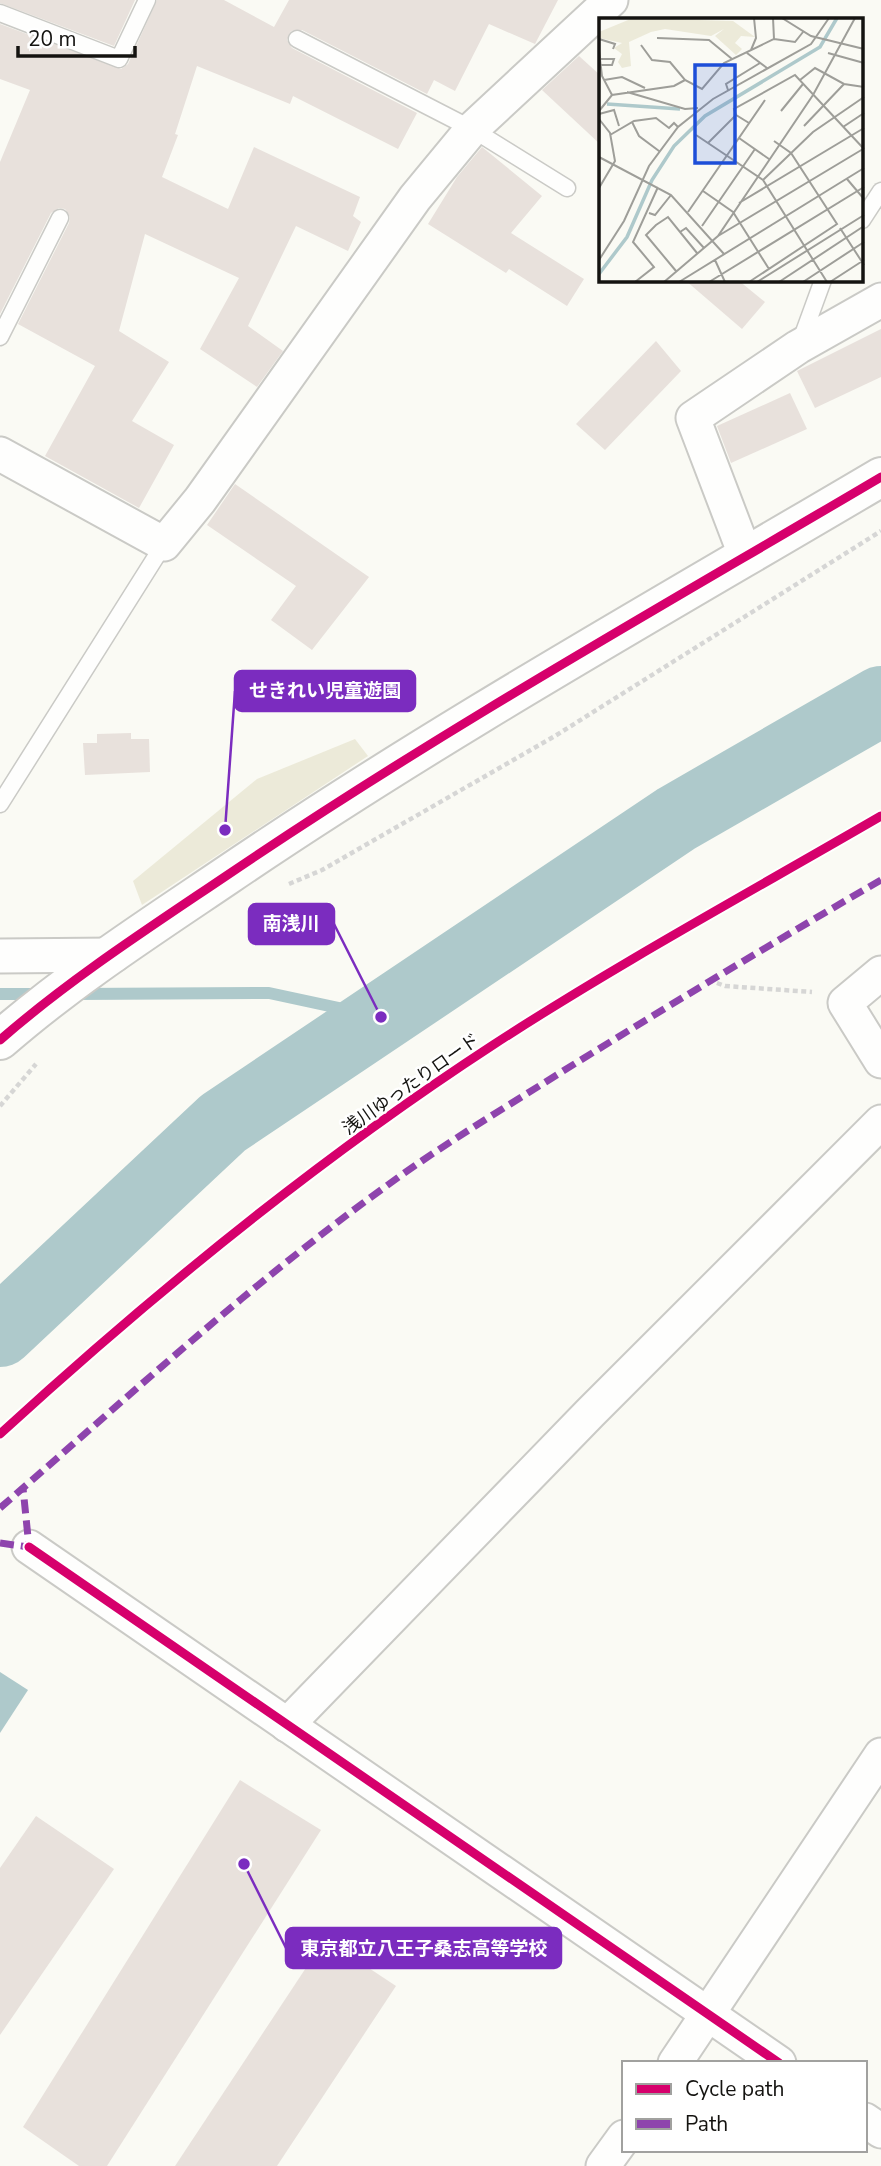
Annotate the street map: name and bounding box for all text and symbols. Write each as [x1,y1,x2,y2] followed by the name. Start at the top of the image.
[18,14,135,58] scale bar
[599,18,864,282] inset map
[28,25,77,53] text: 20 m
[235,671,415,711] callout: せきれい児童遊園
[249,678,401,704] text: せきれい児童遊園
[249,904,334,944] callout: 南浅川
[262,911,320,937] text: 南浅川
[338,1028,484,1140] street label: 浅川ゆったりロード
[286,1928,561,1968] callout: 東京都立八王子桑志高等学校
[300,1936,548,1962] text: 東京都立八王子桑志高等学校
[622,2061,867,2152] legend
[685,2075,784,2103] text: Cycle path
[685,2110,728,2138] text: Path

